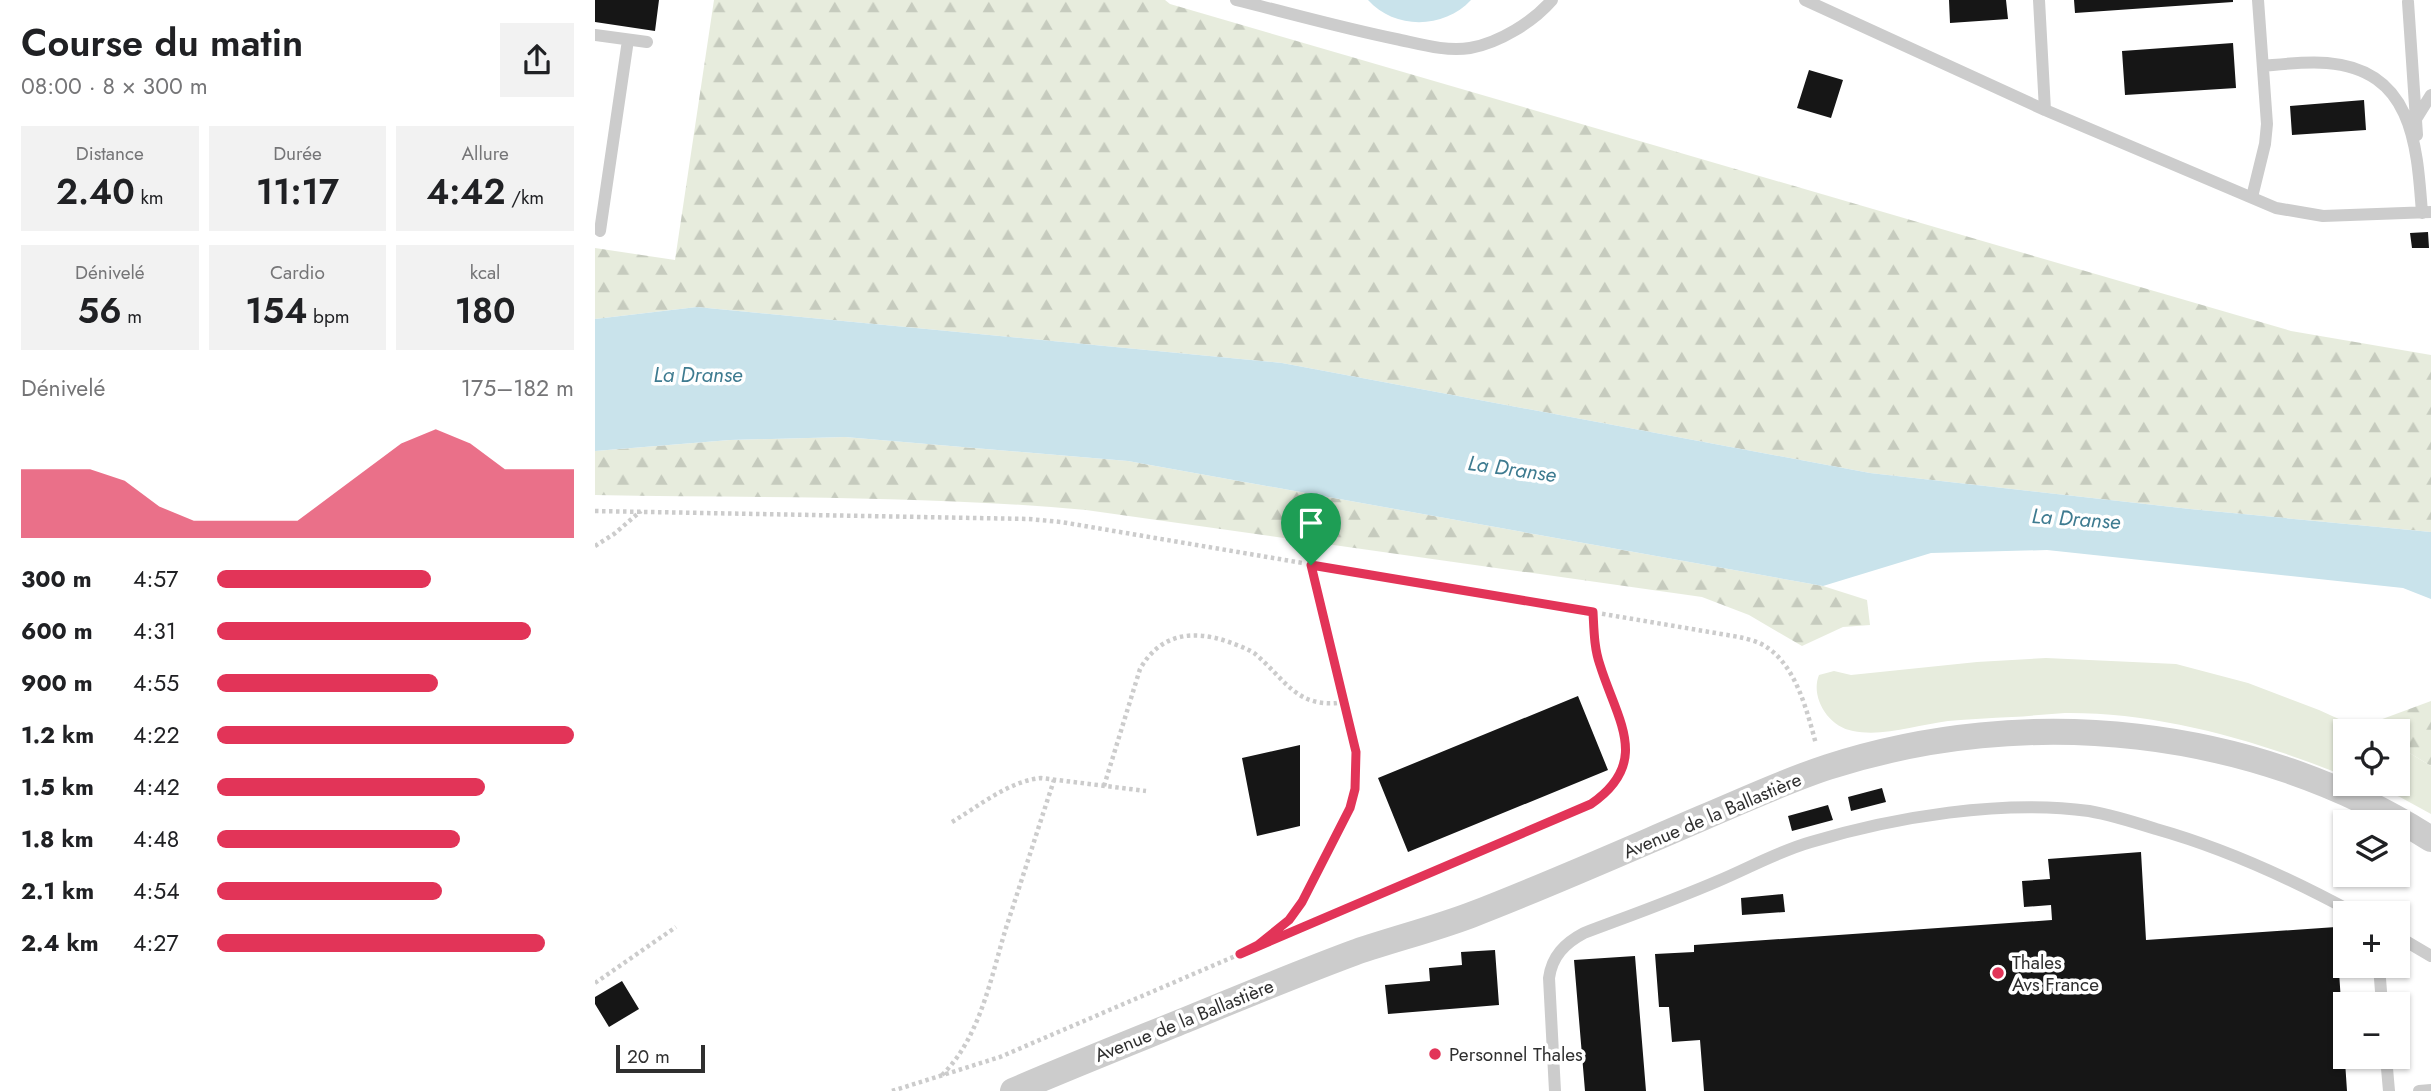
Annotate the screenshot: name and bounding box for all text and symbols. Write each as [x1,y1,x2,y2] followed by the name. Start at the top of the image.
[21,15,303,70] text: Course du matin
[500,23,574,97] button: share
[21,69,208,103] text: 08:00 · 8 × 300 m
[76,140,144,167] text: Distance
[273,140,322,167] text: Durée
[462,140,509,167] text: Allure
[56,167,135,217] text: 2.40
[256,167,339,217] text: 11:17
[426,167,506,217] text: 4:42
[135,184,164,211] text: km
[506,184,544,211] text: /km
[75,259,145,286] text: Dénivelé
[270,259,325,286] text: Cardio
[470,259,501,286] text: kcal
[78,286,122,336] text: 56
[245,286,307,336] text: 154
[455,286,516,336] text: 180
[122,303,142,330] text: m
[307,303,350,330] text: bpm
[654,360,743,390] water label: La Dranse
[21,371,105,405] text: Dénivelé
[461,371,574,405] text: 175–182 m
[1466,448,1559,490] water label: La Dranse
[1281,493,1341,565] pin
[2031,501,2122,537] water label: La Dranse
[1292,504,1330,542] icon: arrive
[21,562,92,596] text: 300 m
[133,562,178,596] text: 4:57
[21,614,93,648] text: 600 m
[133,614,176,648] text: 4:31
[21,666,93,700] text: 900 m
[133,666,179,700] text: 4:55
[21,718,94,752] text: 1.2 km
[133,718,179,752] text: 4:22
[2333,719,2410,1069] map controls
[2333,719,2410,796] button: locate
[1619,766,1806,865] street label: Avenue de la Ballastière
[21,770,94,804] text: 1.5 km
[133,770,180,804] text: 4:42
[2333,810,2410,887] button: layers
[21,822,94,856] text: 1.8 km
[133,822,179,856] text: 4:48
[21,874,94,908] text: 2.1 km
[133,874,180,908] text: 4:54
[2333,901,2410,978] button: +
[21,926,99,960] text: 2.4 km
[133,926,178,960] text: 4:27
[2012,949,2099,998] place label: Thales Avs France
[1990,965,2006,981] marker: Thales Avs France
[1091,972,1278,1069] street label: Avenue de la Ballastière
[2333,992,2410,1069] button: −
[1449,1041,1583,1068] place label: Personnel Thales
[616,1042,705,1074] scale bar
[627,1043,670,1070] text: 20 m
[1427,1046,1443,1062] marker: Personnel Thales

